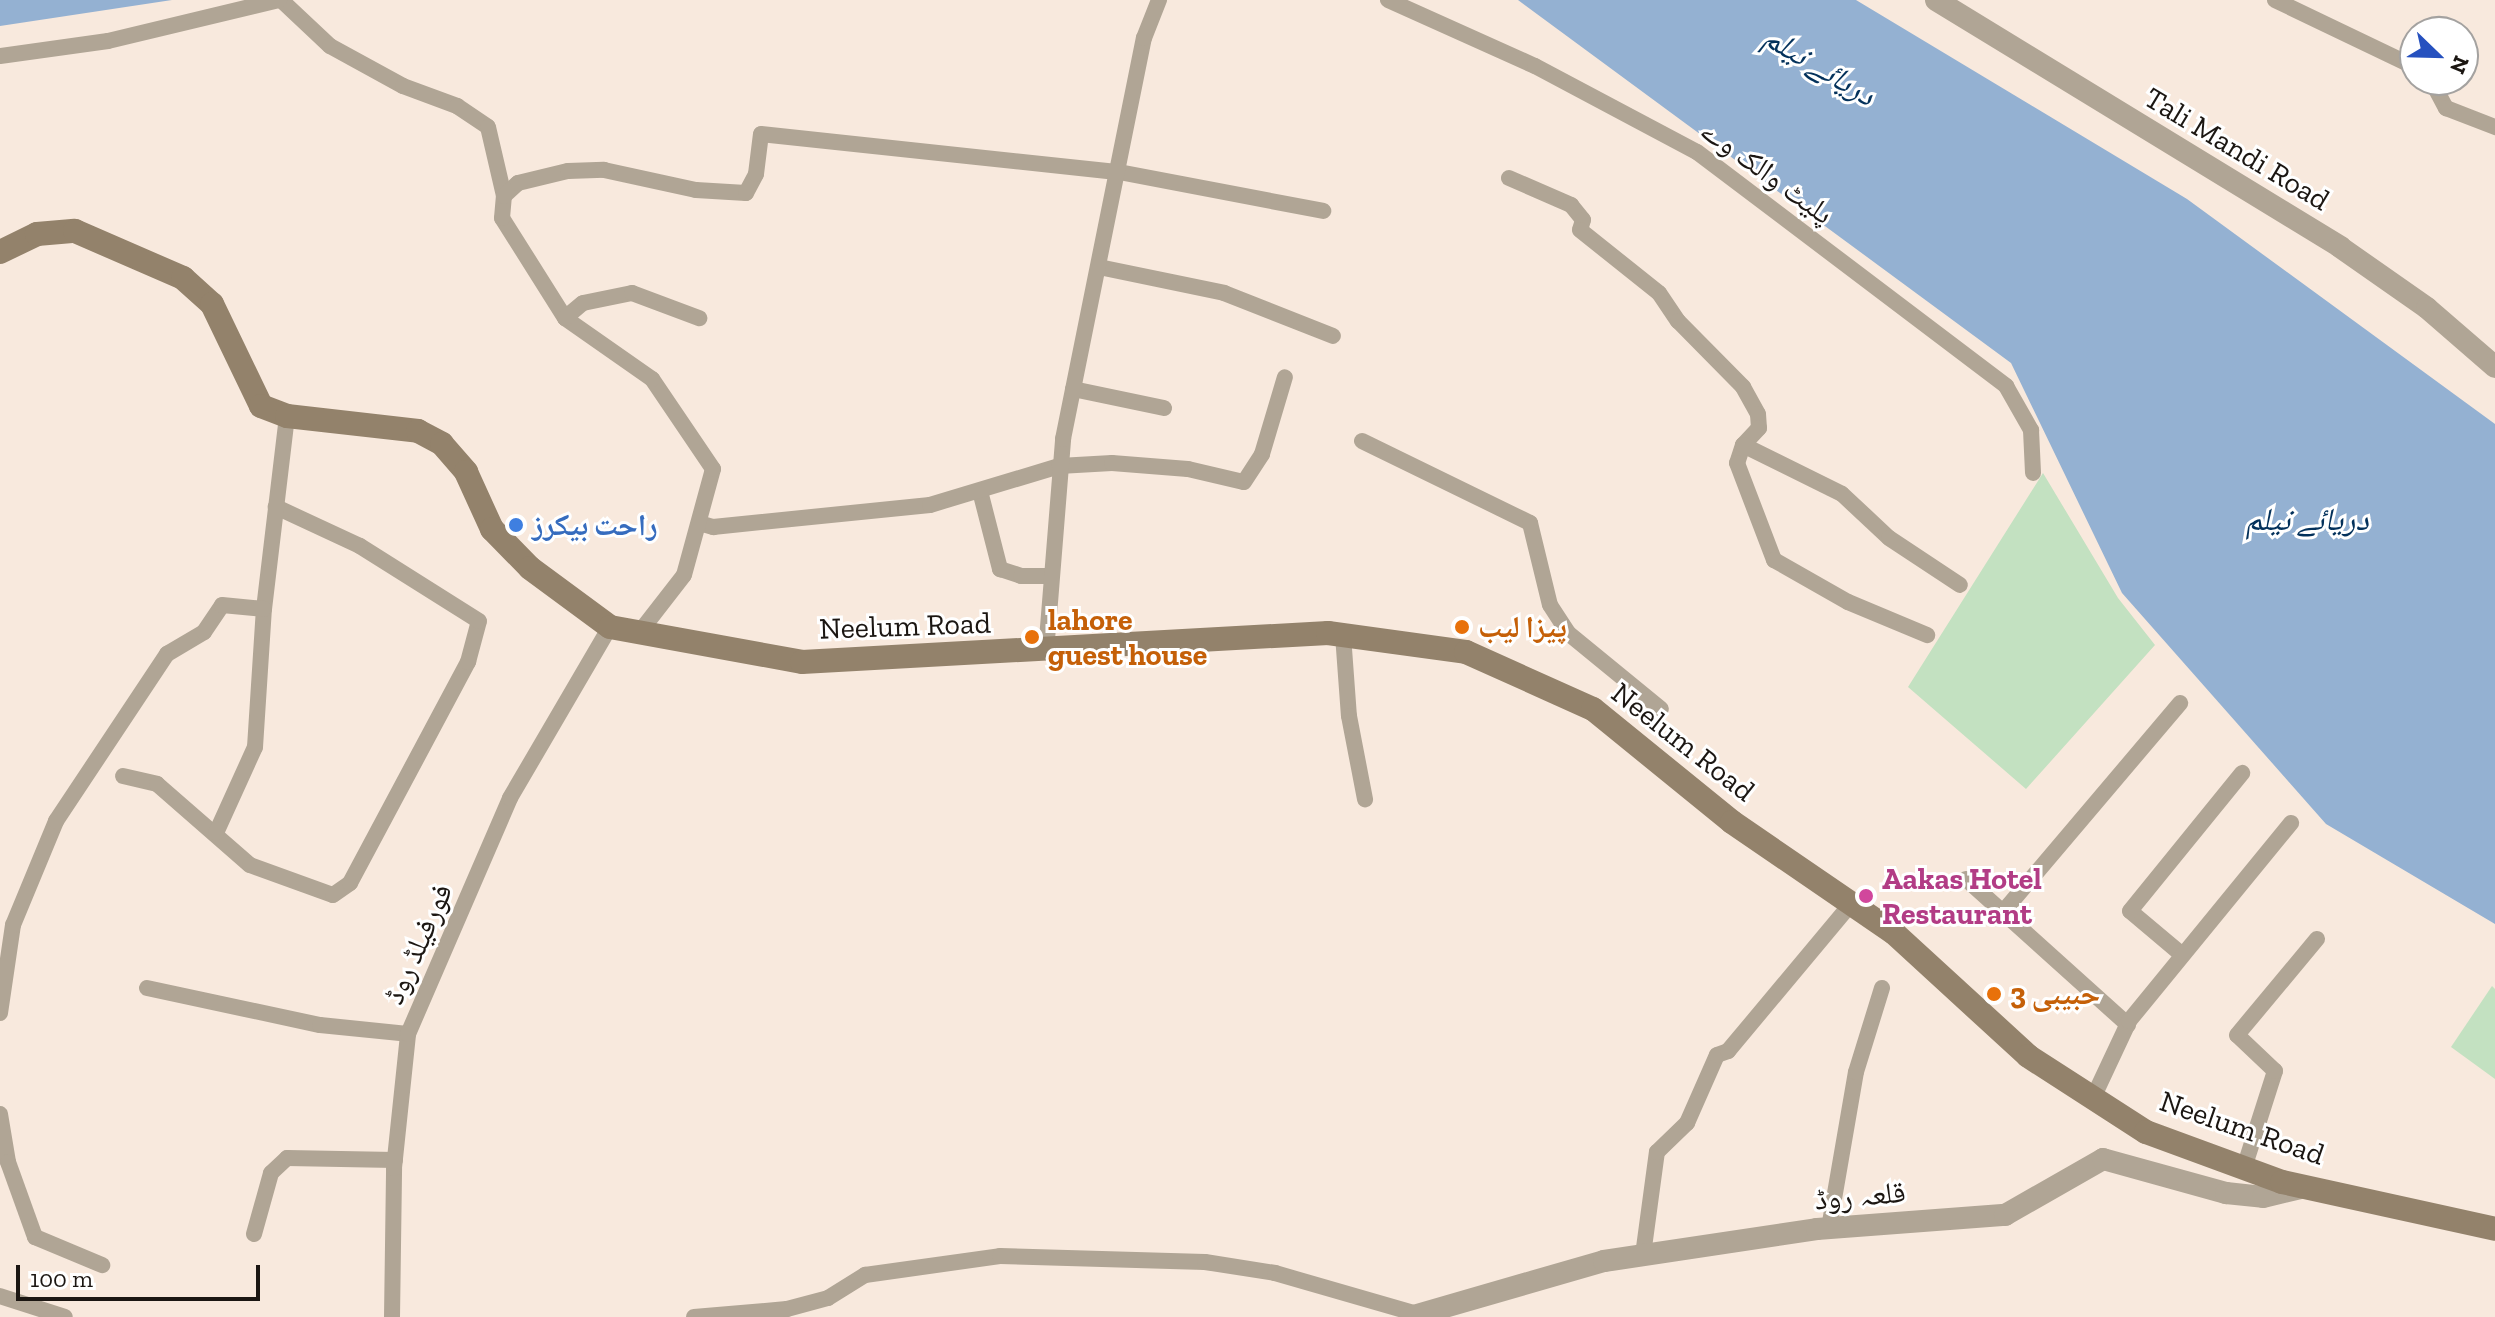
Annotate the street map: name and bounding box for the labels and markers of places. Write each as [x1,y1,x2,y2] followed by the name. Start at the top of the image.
[532,507,658,543] place label: راحت بیکرز
[507,516,525,534] marker: راحت بیکرز
[1048,602,1207,672] place label: lahore guest house
[1478,609,1567,645] place label: پیزا لیب
[1453,618,1471,636] marker: پیزا لیب
[1023,628,1041,646] marker: lahore guest house
[1882,861,2042,932] place label: Aakas Hotel Restaurant
[1857,887,1875,905] marker: Aakas Hotel Restaurant
[2010,976,2100,1012] place label: حبیبی 3
[1985,985,2003,1003] marker: حبیبی 3

